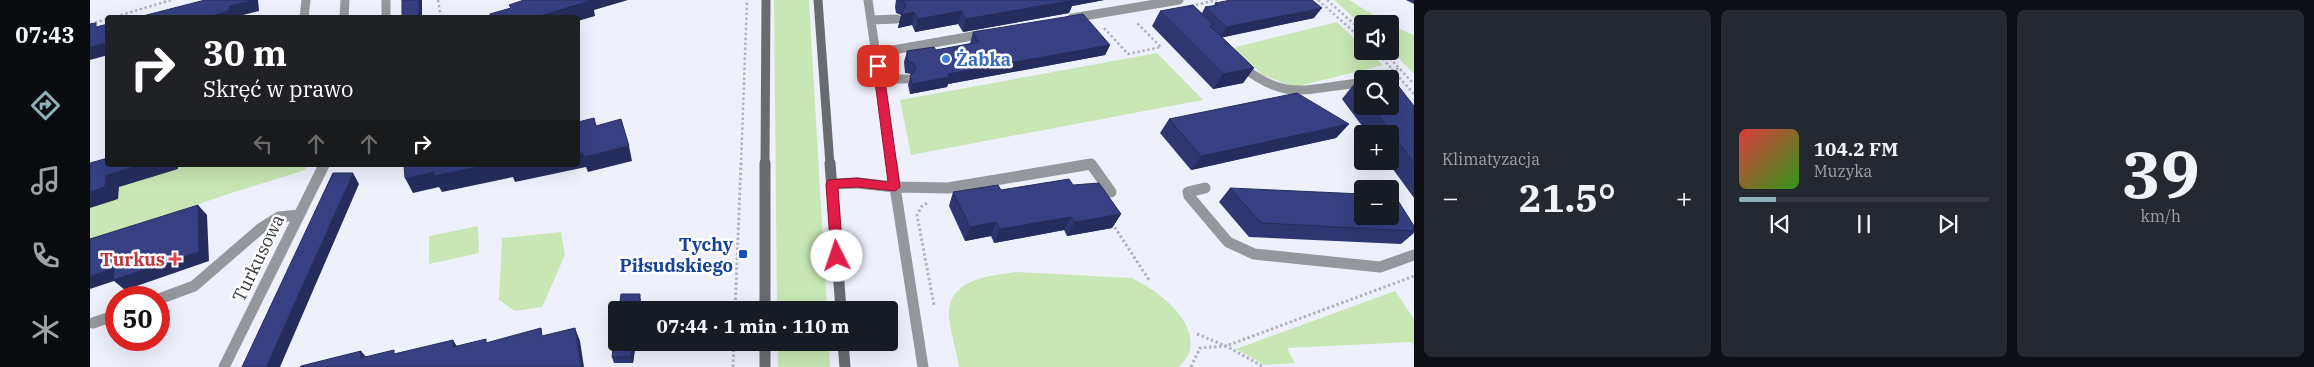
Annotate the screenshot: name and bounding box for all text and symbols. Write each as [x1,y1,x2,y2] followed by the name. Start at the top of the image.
[1354,15,1399,225] map controls
[1354,15,1399,60] button: sound
[15,20,75,49] text: 07:43
[203,30,287,76] text: 30 m
[120,35,185,100] icon: right
[857,45,899,87] pin
[956,48,1011,71] place label: Żabka
[864,52,892,80] icon: arrive
[940,53,952,65] marker: Żabka
[1354,70,1399,115] button: search
[203,74,353,103] text: Skręć w prawo
[28,88,63,123] icon: directions
[1354,125,1399,170] button: +
[249,130,277,158] icon: left
[302,130,330,158] icon: ahead
[355,130,383,158] icon: ahead
[408,130,436,158] icon: right
[2122,131,2200,216] text: 39
[1814,137,1898,161] text: 104.2 FM
[1442,149,1540,169] text: Klimatyzacja
[1814,161,1872,181] text: Muzyka
[28,163,63,198] icon: music
[1519,173,1616,222] text: 21.5°
[1442,179,1459,216] text: −
[1676,179,1693,216] text: +
[1354,180,1399,225] button: −
[2140,206,2181,226] text: km/h
[227,210,289,305] street label: Turkusowa
[1766,210,1794,238] icon: previous
[1850,210,1878,238] icon: pause
[1934,210,1962,238] icon: next
[810,229,862,281] position arrow
[619,233,734,277] place label: Tychy Piłsudskiego
[28,238,63,273] icon: phone
[100,248,165,271] place label: Turkus
[737,248,749,260] marker: Tychy Piłsudskiego
[169,253,181,265] marker: Turkus
[105,286,170,351] speed limit sign: 50
[28,312,63,347] icon: climate
[657,314,849,338] text: 07:44 · 1 min · 110 m

